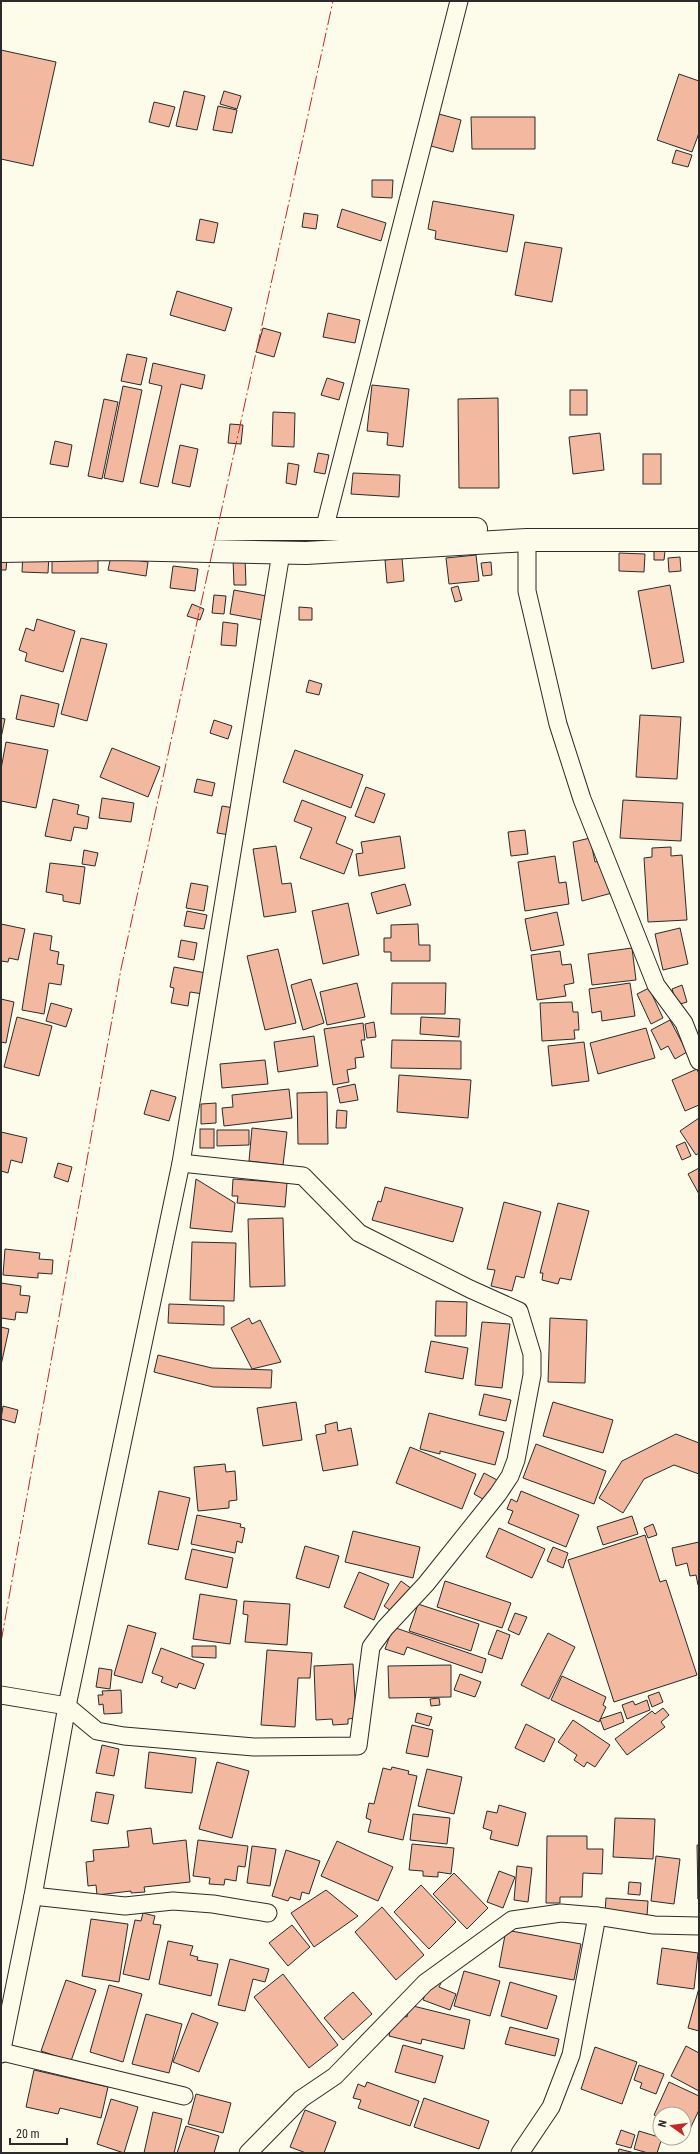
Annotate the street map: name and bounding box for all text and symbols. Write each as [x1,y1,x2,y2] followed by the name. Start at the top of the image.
[652,2106,692,2146] north arrow
[656,2119,670,2129] text: N
[10,2120,67,2146] scale bar
[16,2127,40,2141] text: 20 m

